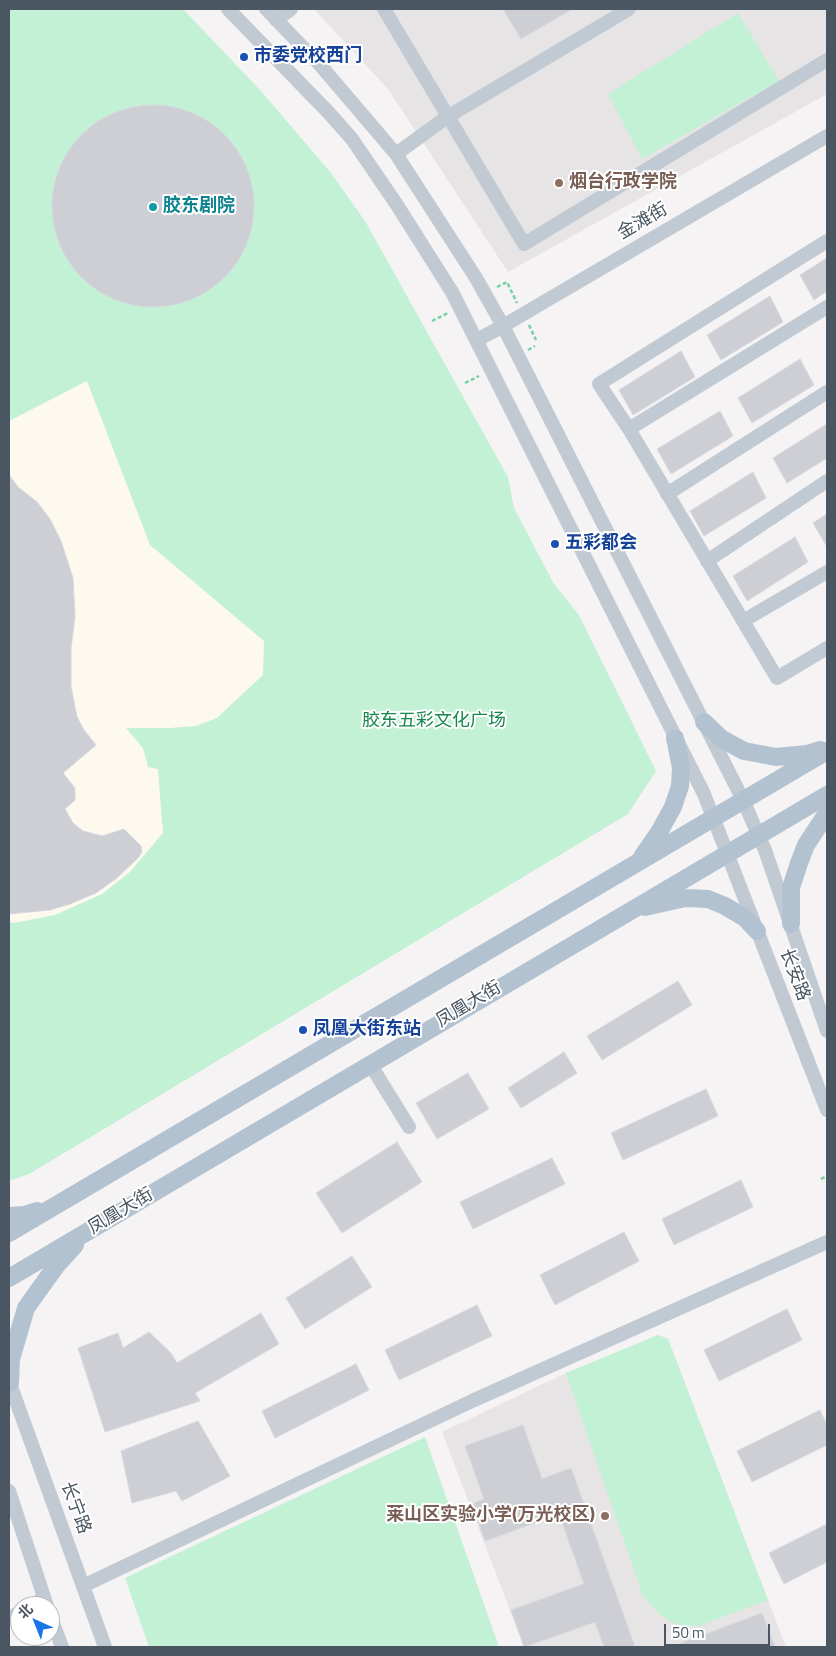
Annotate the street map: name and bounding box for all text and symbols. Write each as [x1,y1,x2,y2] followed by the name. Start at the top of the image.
[254,46,362,68] place label: 市委党校西门
[238,51,250,63] marker: 市委党校西门
[569,172,677,194] place label: 烟台行政学院
[553,177,565,189] marker: 烟台行政学院
[163,196,235,218] place label: 胶东剧院
[614,199,672,245] street label: 金滩街
[147,201,159,213] marker: 胶东剧院
[565,533,637,555] place label: 五彩都会
[549,538,561,550] marker: 五彩都会
[362,711,506,733] park label: 胶东五彩文化广场
[774,946,814,1004] street label: 长安路
[433,977,505,1033] street label: 凤凰大街
[313,1019,421,1041] place label: 凤凰大街东站
[297,1024,309,1036] marker: 凤凰大街东站
[85,1184,157,1240] street label: 凤凰大街
[56,1479,94,1537] street label: 长宁路
[386,1505,595,1527] place label: 莱山区实验小学(万光校区)
[599,1510,611,1522] marker: 莱山区实验小学(万光校区)
[10,1596,60,1646] north arrow
[13,1598,37,1623] text: 北
[666,1614,772,1646] scale bar
[672,1621,705,1644] text: 50 m

